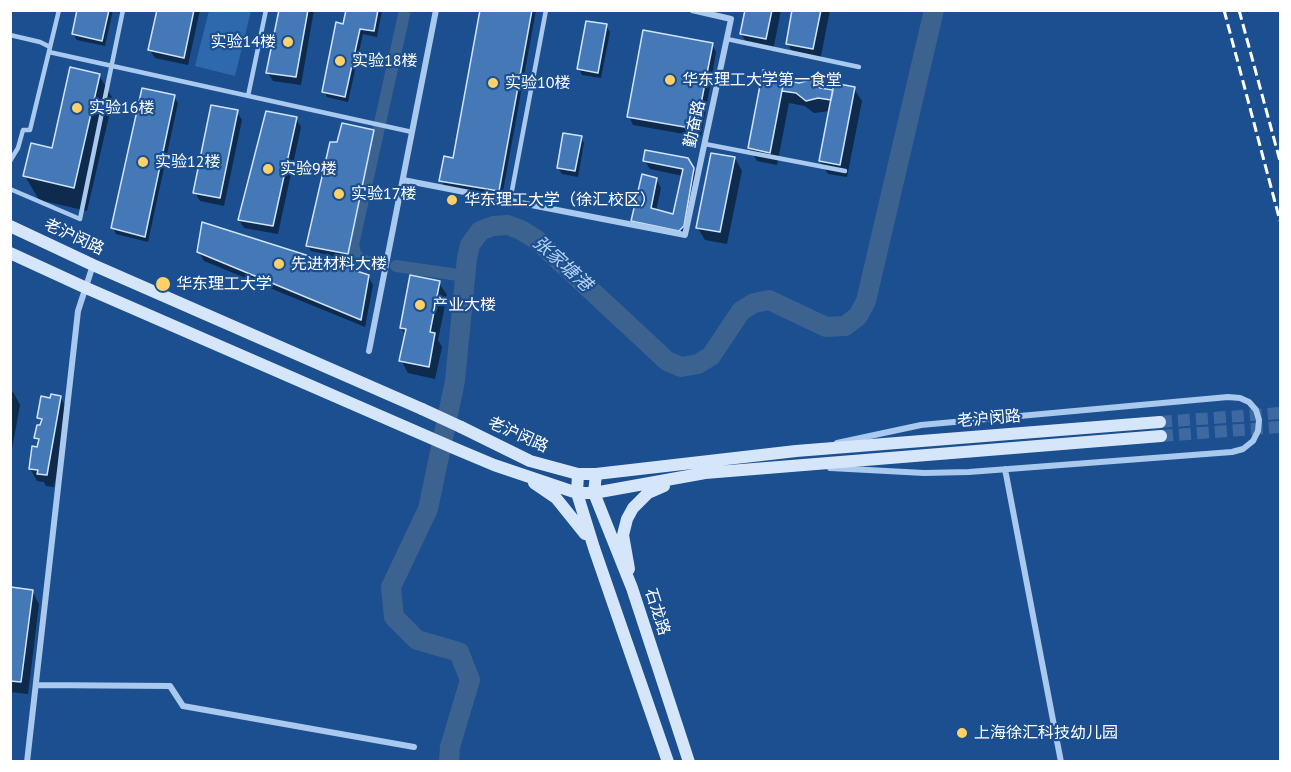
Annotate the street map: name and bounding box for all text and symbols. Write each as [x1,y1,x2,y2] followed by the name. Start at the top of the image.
[211,32,276,52] place label: 实验14楼
[281,35,295,49] marker: 实验14楼
[352,51,417,71] place label: 实验18楼
[333,54,347,68] marker: 实验18楼
[682,70,842,90] place label: 华东理工大学第一食堂
[505,73,570,93] place label: 实验10楼
[663,73,677,87] marker: 华东理工大学第一食堂
[486,76,500,90] marker: 实验10楼
[89,98,154,118] place label: 实验16楼
[681,99,709,149] street label: 勤奋路
[70,101,84,115] marker: 实验16楼
[155,152,220,172] place label: 实验12楼
[136,155,150,169] marker: 实验12楼
[280,159,337,179] place label: 实验9楼
[261,162,275,176] marker: 实验9楼
[351,184,416,204] place label: 实验17楼
[332,187,346,201] marker: 实验17楼
[464,190,656,210] place label: 华东理工大学（徐汇校区）
[445,193,459,207] marker: 华东理工大学（徐汇校区）
[41,215,107,259] street label: 老沪闵路
[528,232,596,296] water label: 张家塘港
[291,254,387,274] place label: 先进材料大楼
[272,257,286,271] marker: 先进材料大楼
[176,274,272,294] place label: 华东理工大学
[154,275,172,293] marker: 华东理工大学
[432,295,496,315] place label: 产业大楼
[413,298,427,312] marker: 产业大楼
[956,407,1022,431] street label: 老沪闵路
[485,413,551,457] street label: 老沪闵路
[640,586,674,638] street label: 石龙路
[974,723,1118,743] place label: 上海徐汇科技幼儿园
[955,726,969,740] marker: 上海徐汇科技幼儿园

